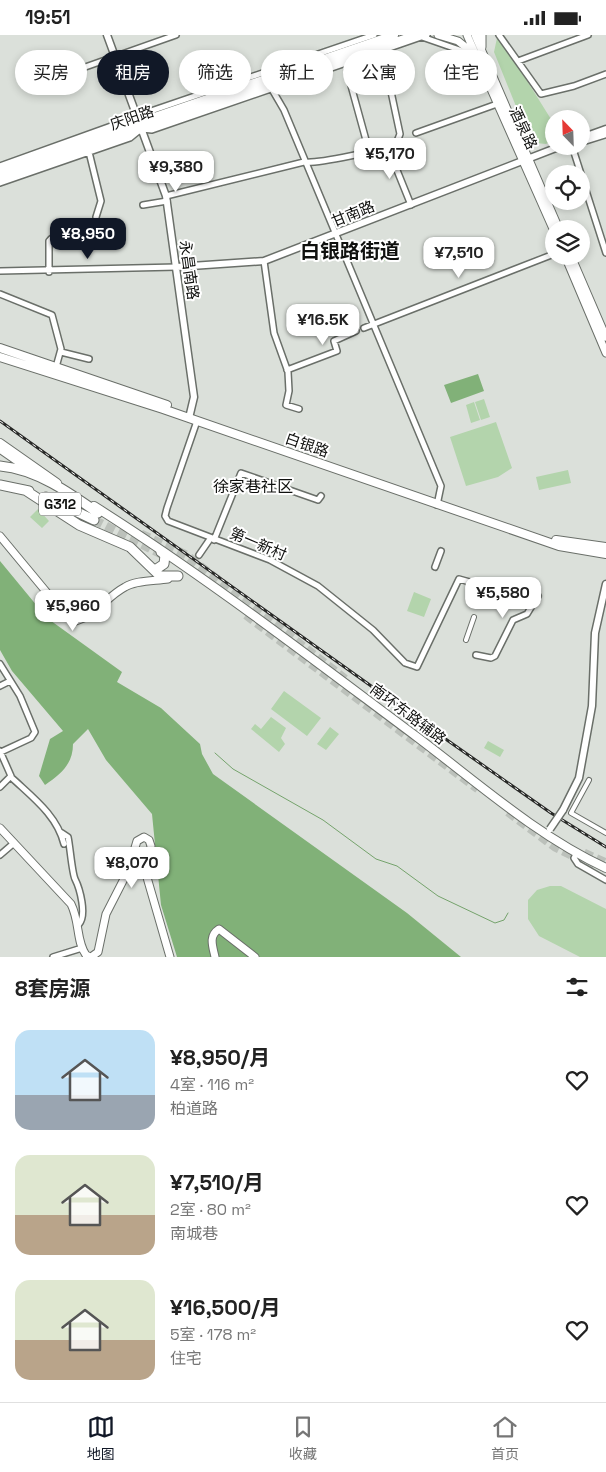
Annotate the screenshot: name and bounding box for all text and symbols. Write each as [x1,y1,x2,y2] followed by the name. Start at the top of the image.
[25,5,71,30] text: 19:51
[15,50,87,95] chip: 买房
[97,50,169,95] chip: 租房
[179,50,251,95] chip: 筛选
[261,50,333,95] chip: 新上
[343,50,415,95] chip: 公寓
[425,50,497,95] chip: 住宅
[107,101,156,134] street label: 庆阳路
[505,103,542,152] street label: 酒泉路
[545,110,590,155] north arrow
[545,110,590,265] map controls
[349,137,431,180] pin: ¥5,170
[365,143,415,164] text: ¥5,170
[135,151,217,193] pin: ¥9,380
[149,156,203,177] text: ¥9,380
[545,165,590,210] button: locate
[328,196,377,231] street label: 甘南路
[47,217,129,260] pin: ¥8,950
[545,220,590,265] button: layers
[61,223,115,244] text: ¥8,950
[418,237,500,279] pin: ¥7,510
[300,238,400,264] district label: 白银路街道
[176,239,203,301] street label: 永昌南路
[434,242,484,263] text: ¥7,510
[282,303,364,346] pin: ¥16.5K
[297,309,349,330] text: ¥16.5K
[283,428,332,461] street label: 白银路
[213,476,293,497] district label: 徐家巷社区
[39,493,81,515] road number: G312
[227,523,290,564] street label: 第一新村
[462,577,544,619] pin: ¥5,580
[476,582,530,603] text: ¥5,580
[32,589,114,632] pin: ¥5,960
[46,595,100,616] text: ¥5,960
[367,679,450,748] street label: 南环东路辅路
[91,847,173,889] pin: ¥8,070
[105,852,159,873] text: ¥8,070
[563,973,591,1001] icon: filters
[15,975,91,1002] text: 8套房源
[170,1044,270,1071] text: ¥8,950/月
[55,1050,115,1110] icon: home
[563,1066,591,1094] icon: heart
[170,1074,254,1095] text: 4室 · 116 m²
[170,1098,218,1119] text: 柏道路
[170,1169,264,1196] text: ¥7,510/月
[55,1175,115,1235] icon: home
[563,1191,591,1219] icon: heart
[170,1199,251,1220] text: 2室 · 80 m²
[170,1223,218,1244] text: 南城巷
[170,1294,281,1321] text: ¥16,500/月
[55,1300,115,1360] icon: home
[563,1316,591,1344] icon: heart
[170,1324,256,1345] text: 5室 · 178 m²
[170,1348,202,1369] text: 住宅
[87,1413,115,1463] tab: 地图
[289,1413,317,1463] tab: 收藏
[491,1413,519,1463] tab: 首页

